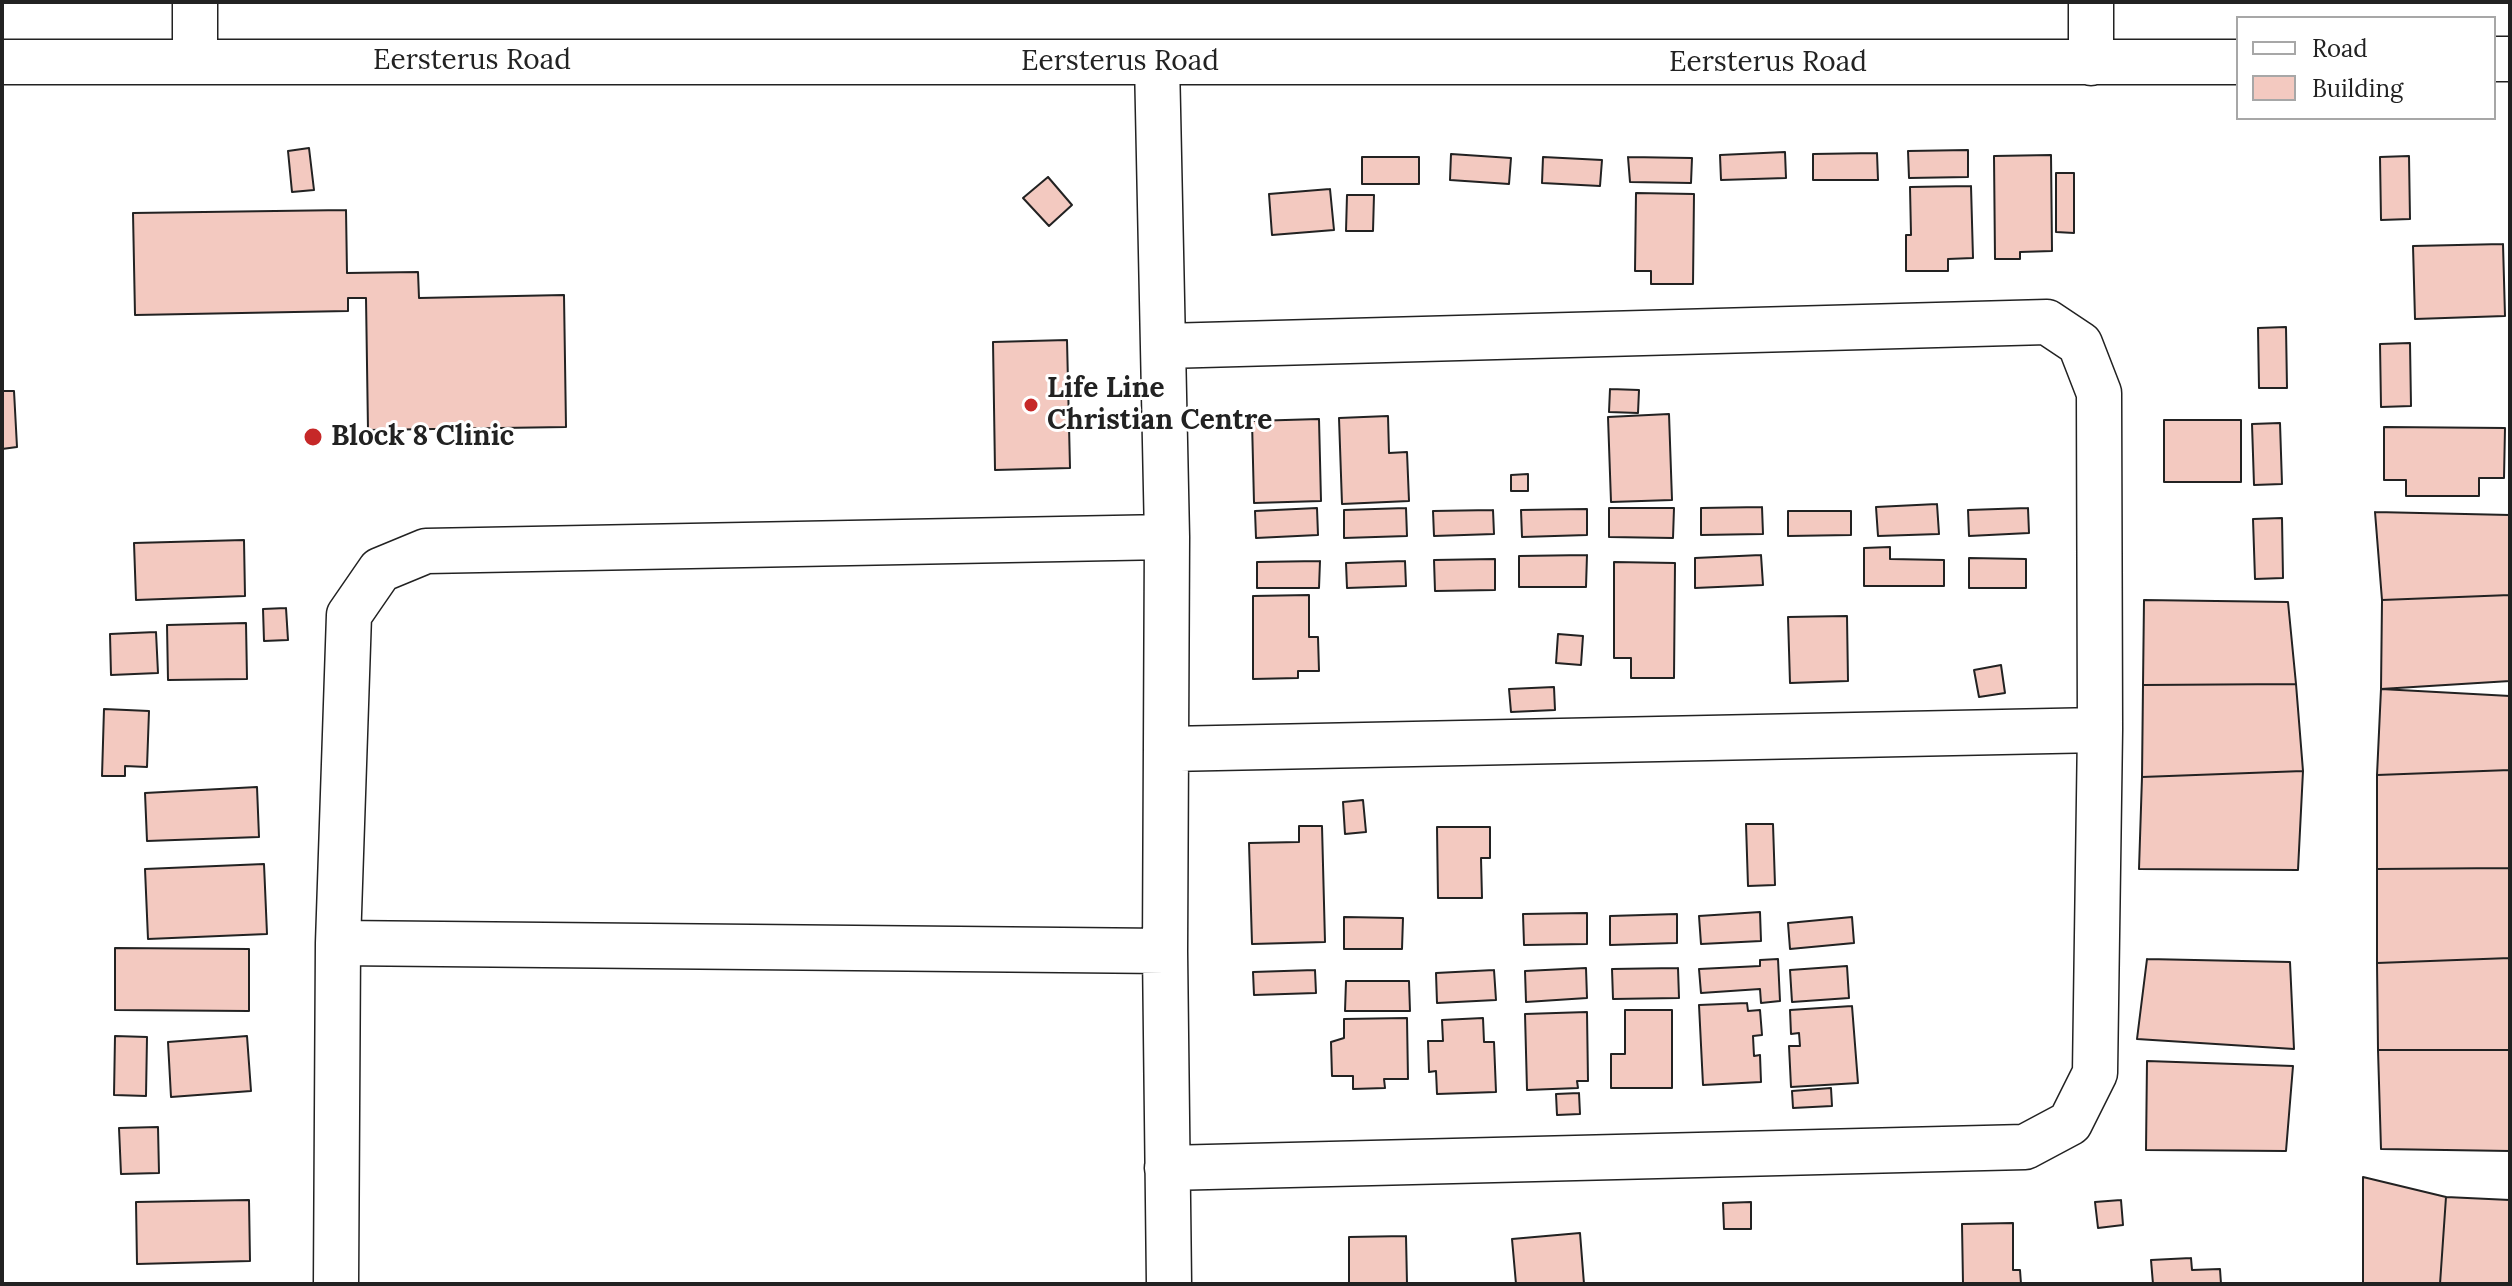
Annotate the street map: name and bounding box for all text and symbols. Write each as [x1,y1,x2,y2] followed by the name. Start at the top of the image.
[2236,16,2496,120] legend
[2312,33,2368,64] text: Road
[373,44,571,78] street label: Eersterus Road
[1021,45,1219,79] street label: Eersterus Road
[1669,46,1867,80] street label: Eersterus Road
[2312,73,2403,104] text: Building
[1047,372,1272,438] place label: Life Line Christian Centre
[1022,396,1040,414] marker: Life Line Christian Centre
[331,420,514,454] place label: Block 8 Clinic
[302,426,324,448] marker: Block 8 Clinic

